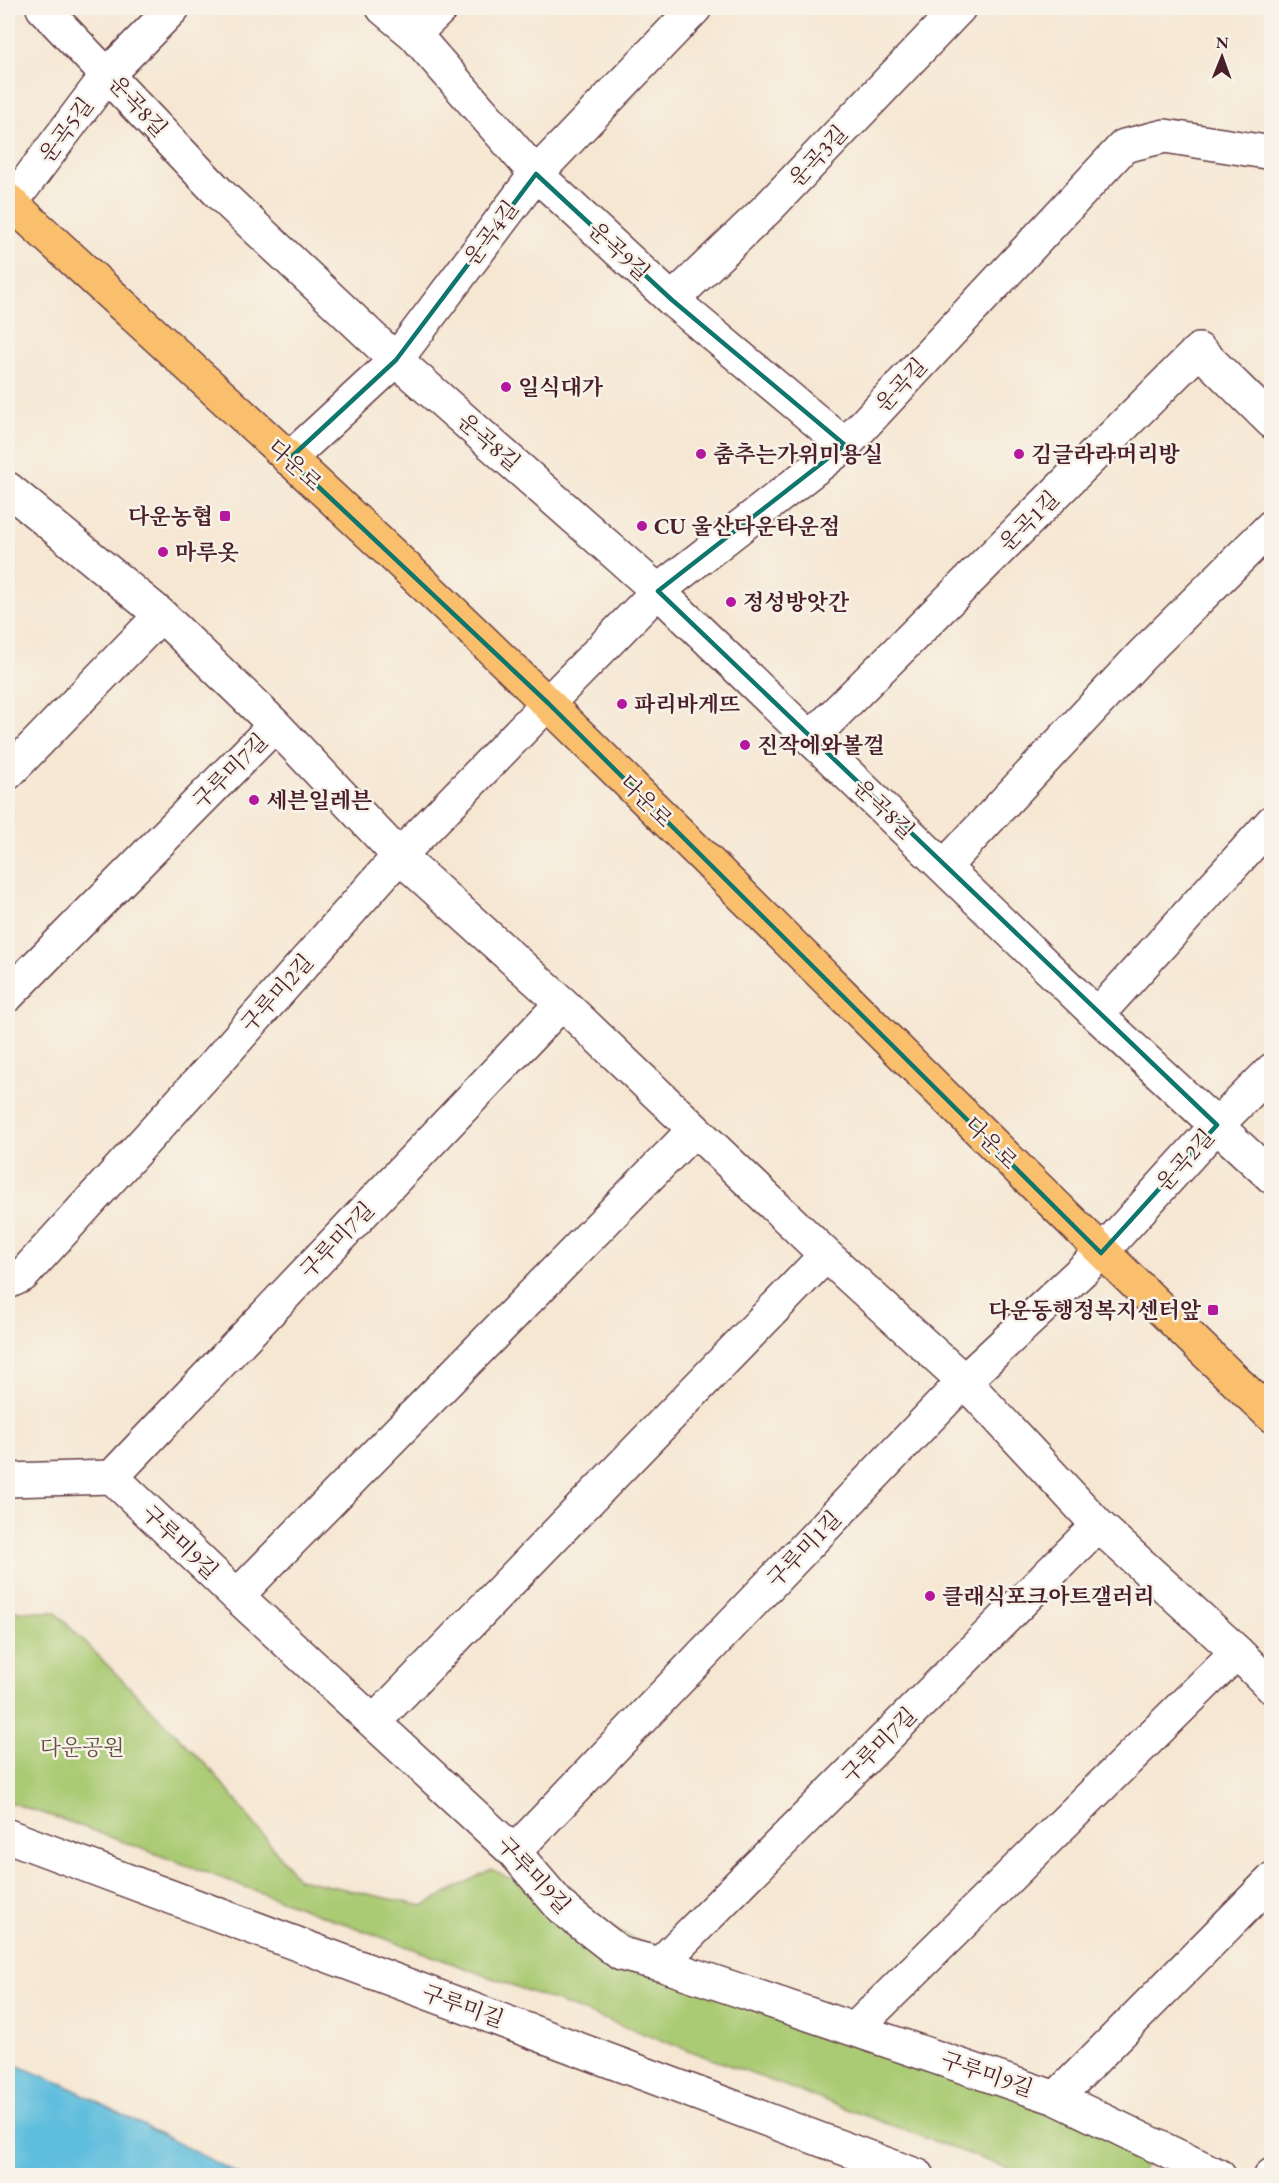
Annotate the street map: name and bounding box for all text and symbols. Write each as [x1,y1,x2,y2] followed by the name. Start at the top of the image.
[1192,27,1252,87] north arrow
[1216,32,1229,53] text: N
[102,69,174,143] street label: 운곡8길
[32,92,100,168] street label: 운곡5길
[782,119,854,193] street label: 운곡3길
[457,195,525,271] street label: 운곡4길
[582,215,656,287] street label: 운곡9길
[869,352,933,418] street label: 운곡길
[518,373,604,402] place label: 일식대가
[499,380,513,394] marker: 일식대가
[451,407,527,477] street label: 운곡8길
[262,433,328,497] street label: 다운로
[713,440,883,469] place label: 춤추는가위미용실
[1031,440,1181,469] place label: 김글라라머리방
[694,447,708,461] marker: 춤추는가위미용실
[1012,447,1026,461] marker: 김글라라머리방
[992,484,1066,558] street label: 운곡1길
[128,502,213,531] place label: 다운농협
[218,509,232,523] marker: 다운농협
[654,512,840,541] place label: CU 울산다운타운점
[635,519,649,533] marker: CU 울산다운타운점
[175,538,239,567] place label: 마루옷
[156,545,170,559] marker: 마루옷
[743,588,850,617] place label: 정성방앗간
[724,595,738,609] marker: 정성방앗간
[634,690,740,719] place label: 파리바게뜨
[615,697,629,711] marker: 파리바게뜨
[186,727,274,815] street label: 구루미7길
[757,731,885,760] place label: 진작에와볼껄
[738,738,752,752] marker: 진작에와볼껄
[613,768,679,834] street label: 다운로
[847,773,921,845] street label: 운곡8길
[266,786,372,815] place label: 세븐일레븐
[247,793,261,807] marker: 세븐일레븐
[234,948,320,1038] street label: 구루미2길
[958,1110,1024,1176] street label: 다운로
[1149,1123,1221,1197] street label: 운곡2길
[293,1196,381,1284] street label: 구루미7길
[988,1296,1202,1325] place label: 다운동행정복지센터앞
[1206,1303,1220,1317] marker: 다운동행정복지센터앞
[136,1498,224,1586] street label: 구루미9길
[760,1505,848,1593] street label: 구루미1길
[942,1582,1155,1611] place label: 클래식포크아트갤러리
[923,1589,937,1603] marker: 클래식포크아트갤러리
[835,1701,923,1789] street label: 구루미7길
[39,1733,125,1762] park label: 다운공원
[491,1830,577,1920] street label: 구루미9길
[418,1978,508,2034] street label: 구루미길
[937,2045,1037,2103] street label: 구루미9길

